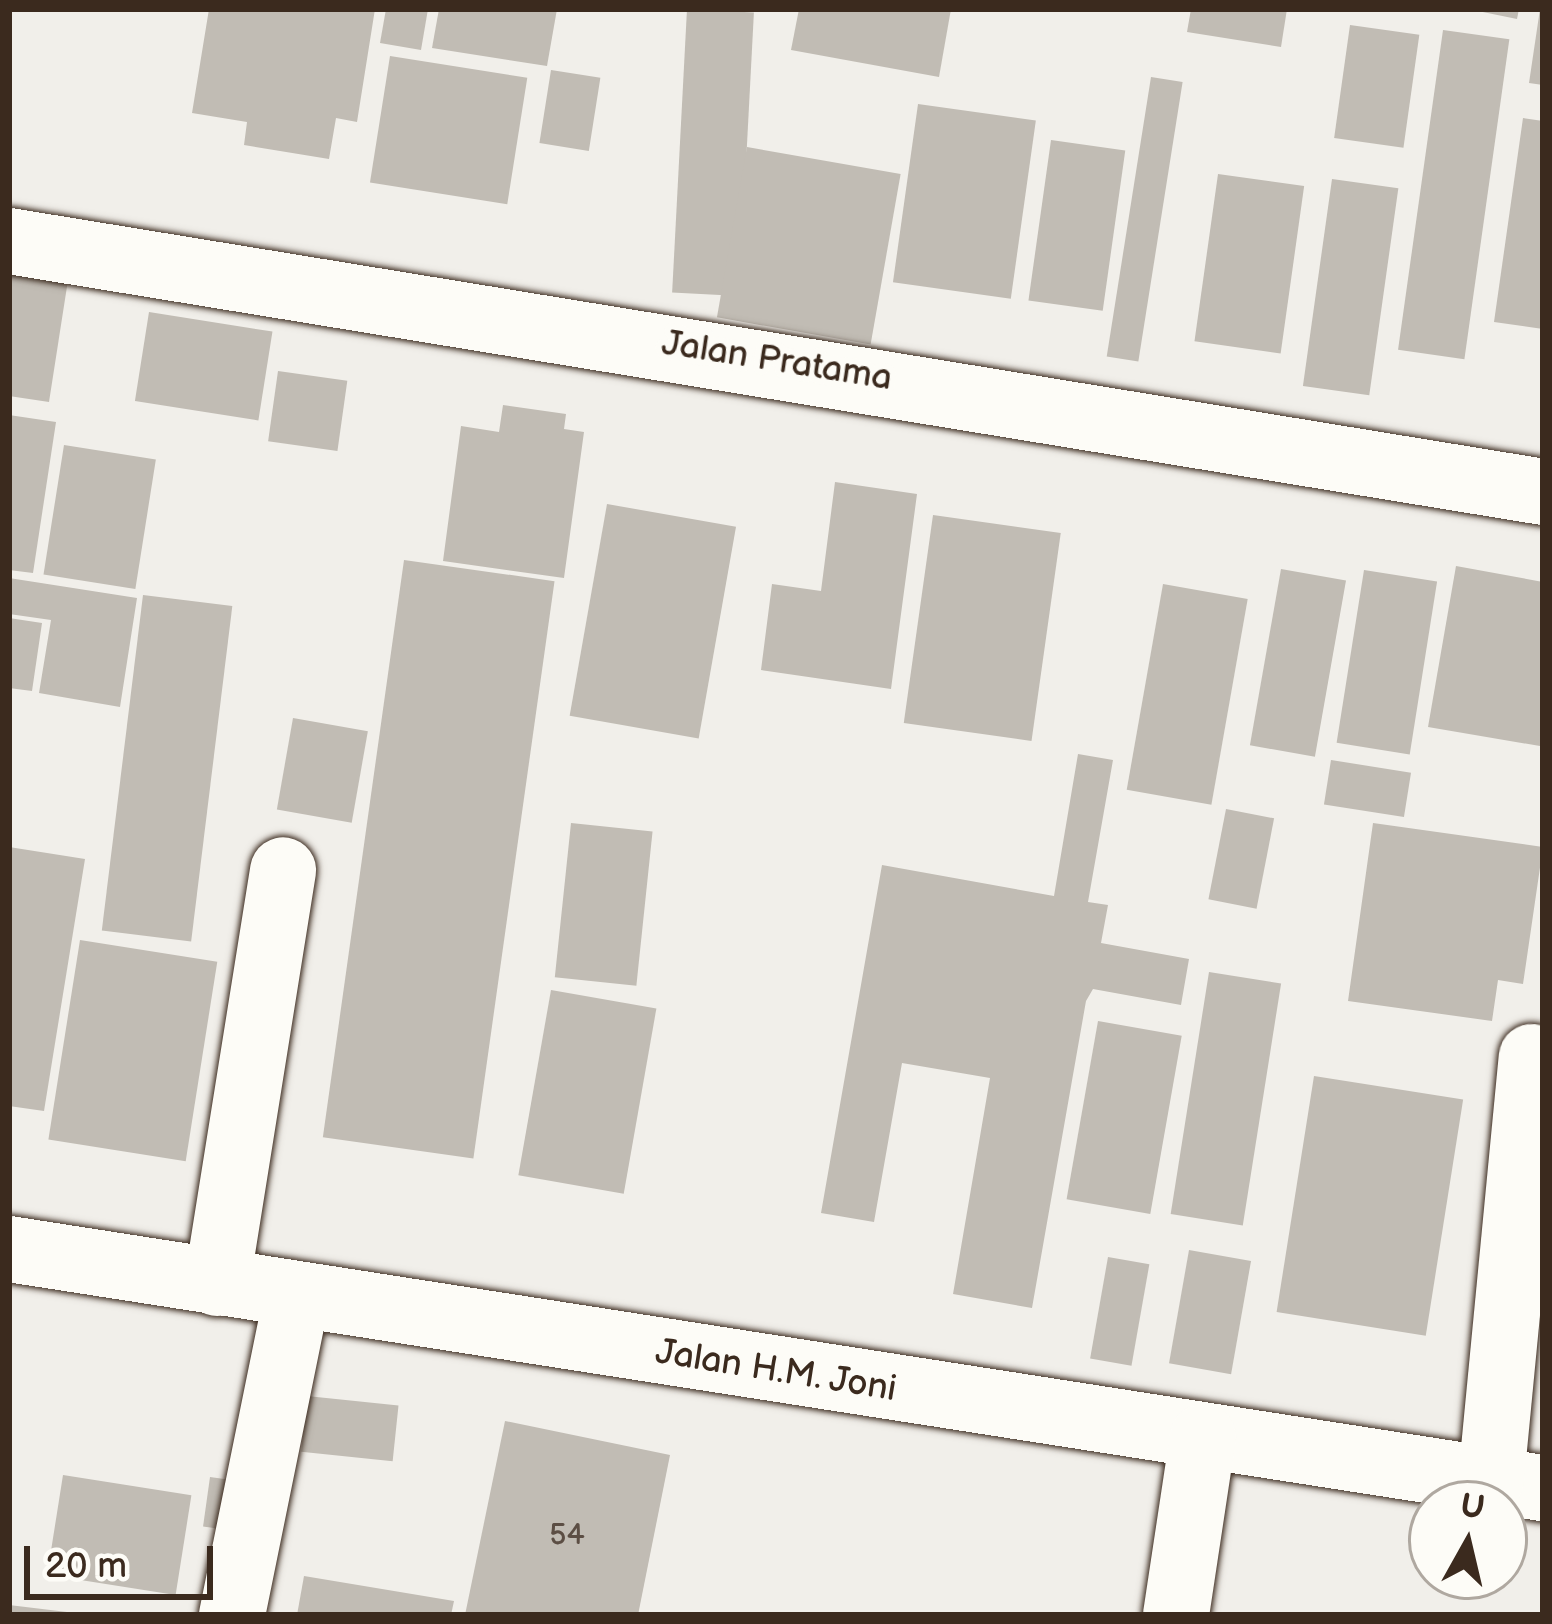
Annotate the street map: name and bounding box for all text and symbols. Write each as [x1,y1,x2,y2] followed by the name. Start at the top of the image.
[659,321,895,401] street label: Jalan Pratama
[652,1331,900,1411] street label: Jalan H.M. Joni
[1408,1480,1528,1600] north arrow
[1458,1486,1487,1529] text: U
[549,1517,585,1553] house number: 54
[30,1522,219,1596] scale bar
[45,1545,127,1588] text: 20 m

